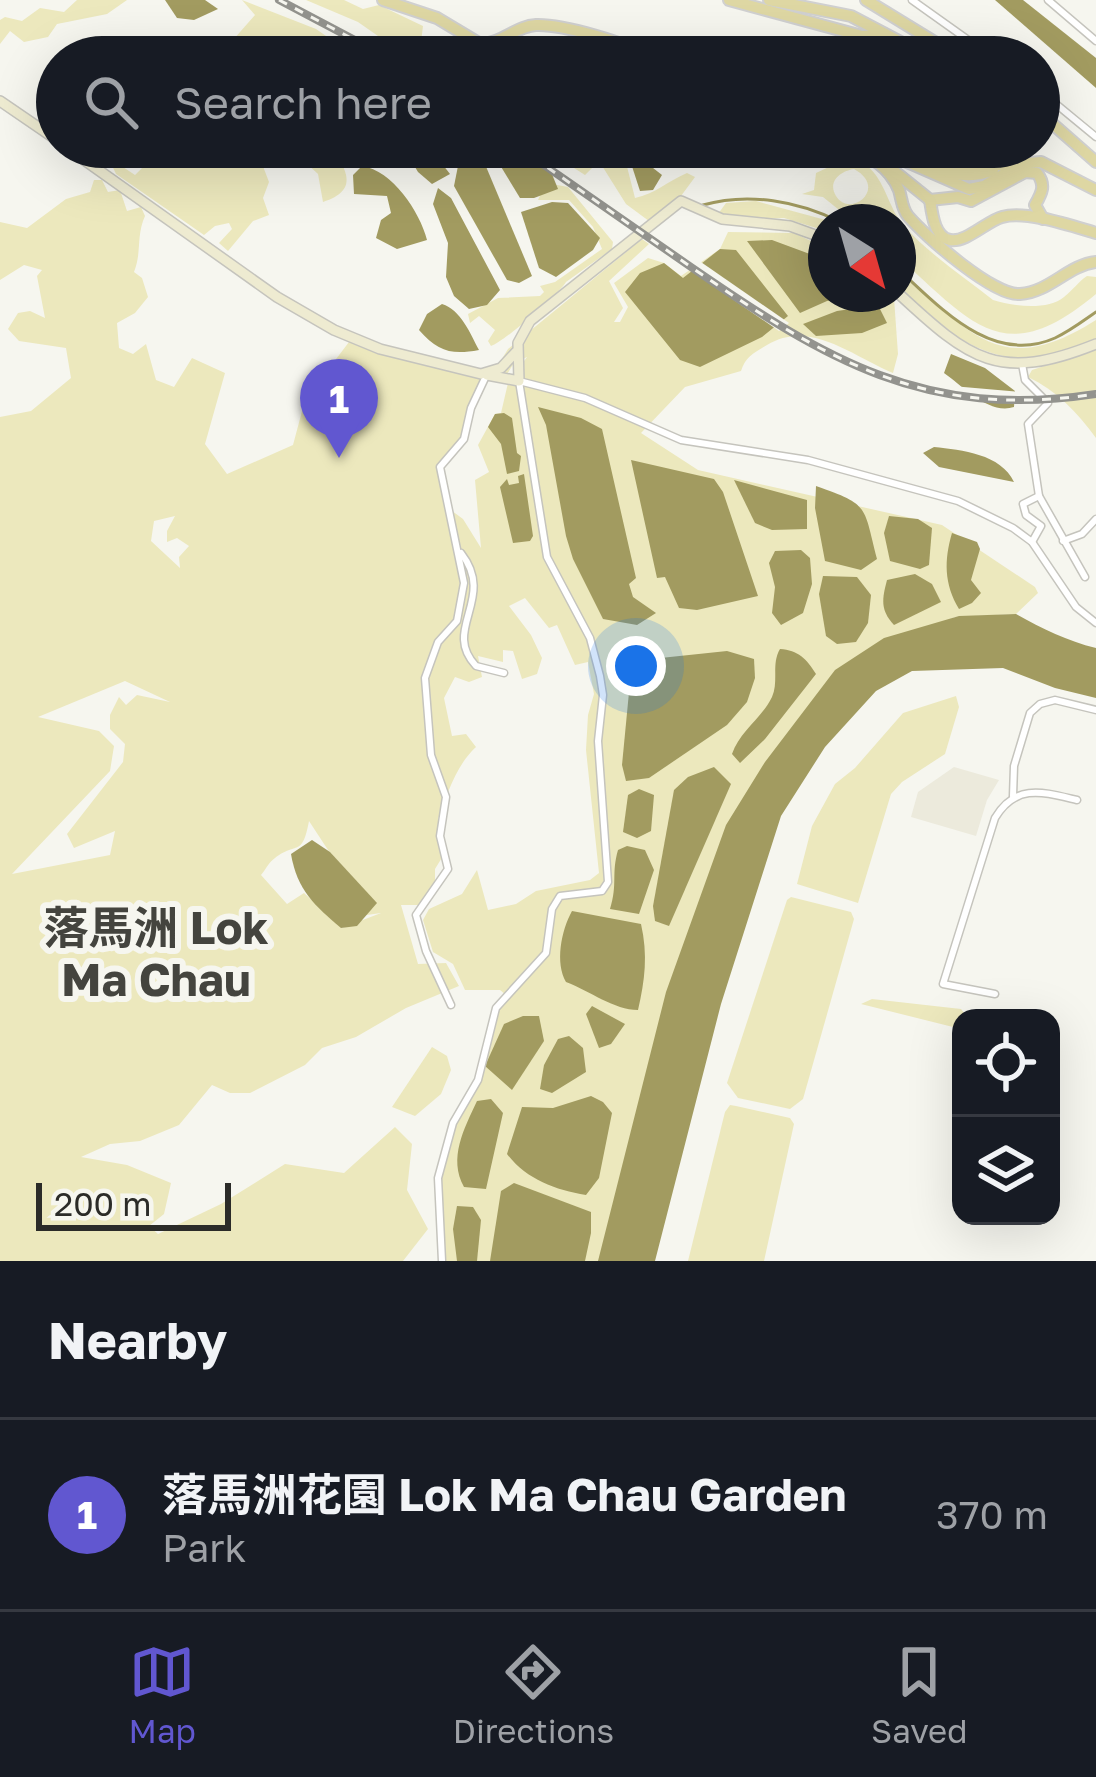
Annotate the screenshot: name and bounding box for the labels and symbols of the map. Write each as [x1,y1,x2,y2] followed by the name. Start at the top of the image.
[808,204,916,312] north arrow
[300,359,378,458] pin: 1
[606,636,666,696] your location
[43,900,269,1006] district label: 落馬洲 Lok Ma Chau
[36,1177,231,1230] scale bar

